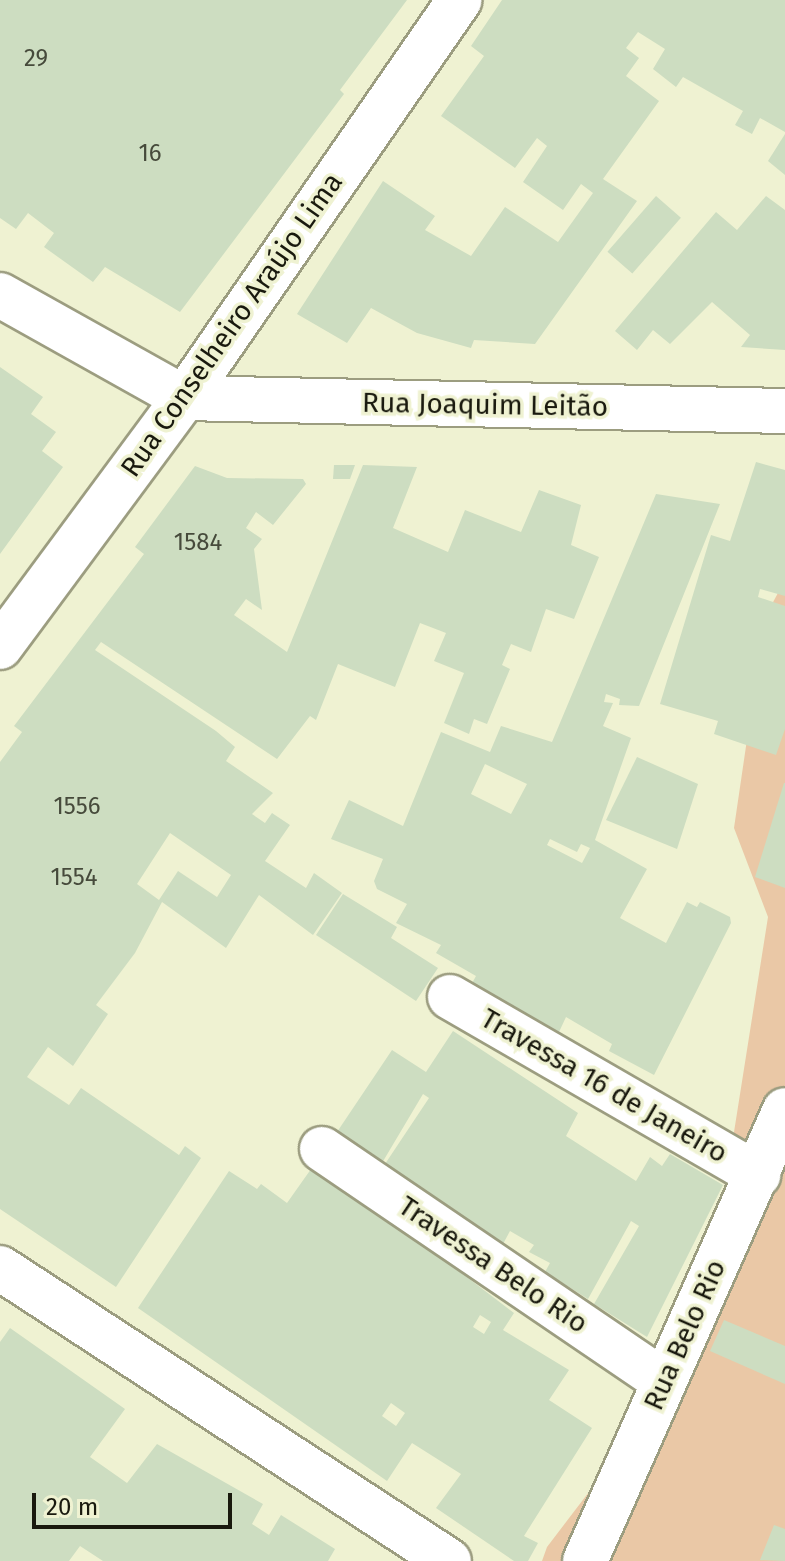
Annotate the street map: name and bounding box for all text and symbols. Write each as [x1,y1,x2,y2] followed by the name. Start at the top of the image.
[24,45,48,73] house number: 29
[138,140,162,168] house number: 16
[114,166,350,484] street label: Rua Conselheiro Araújo Lima
[362,386,608,424] street label: Rua Joaquim Leitão
[174,529,222,557] house number: 1584
[53,793,101,821] house number: 1556
[50,864,98,892] house number: 1554
[475,1002,733,1170] street label: Travessa 16 de Janeiro
[392,1189,594,1341] street label: Travessa Belo Rio
[637,1255,733,1415] street label: Rua Belo Rio
[36,1477,236,1527] scale bar
[46,1493,98,1521] text: 20 m

